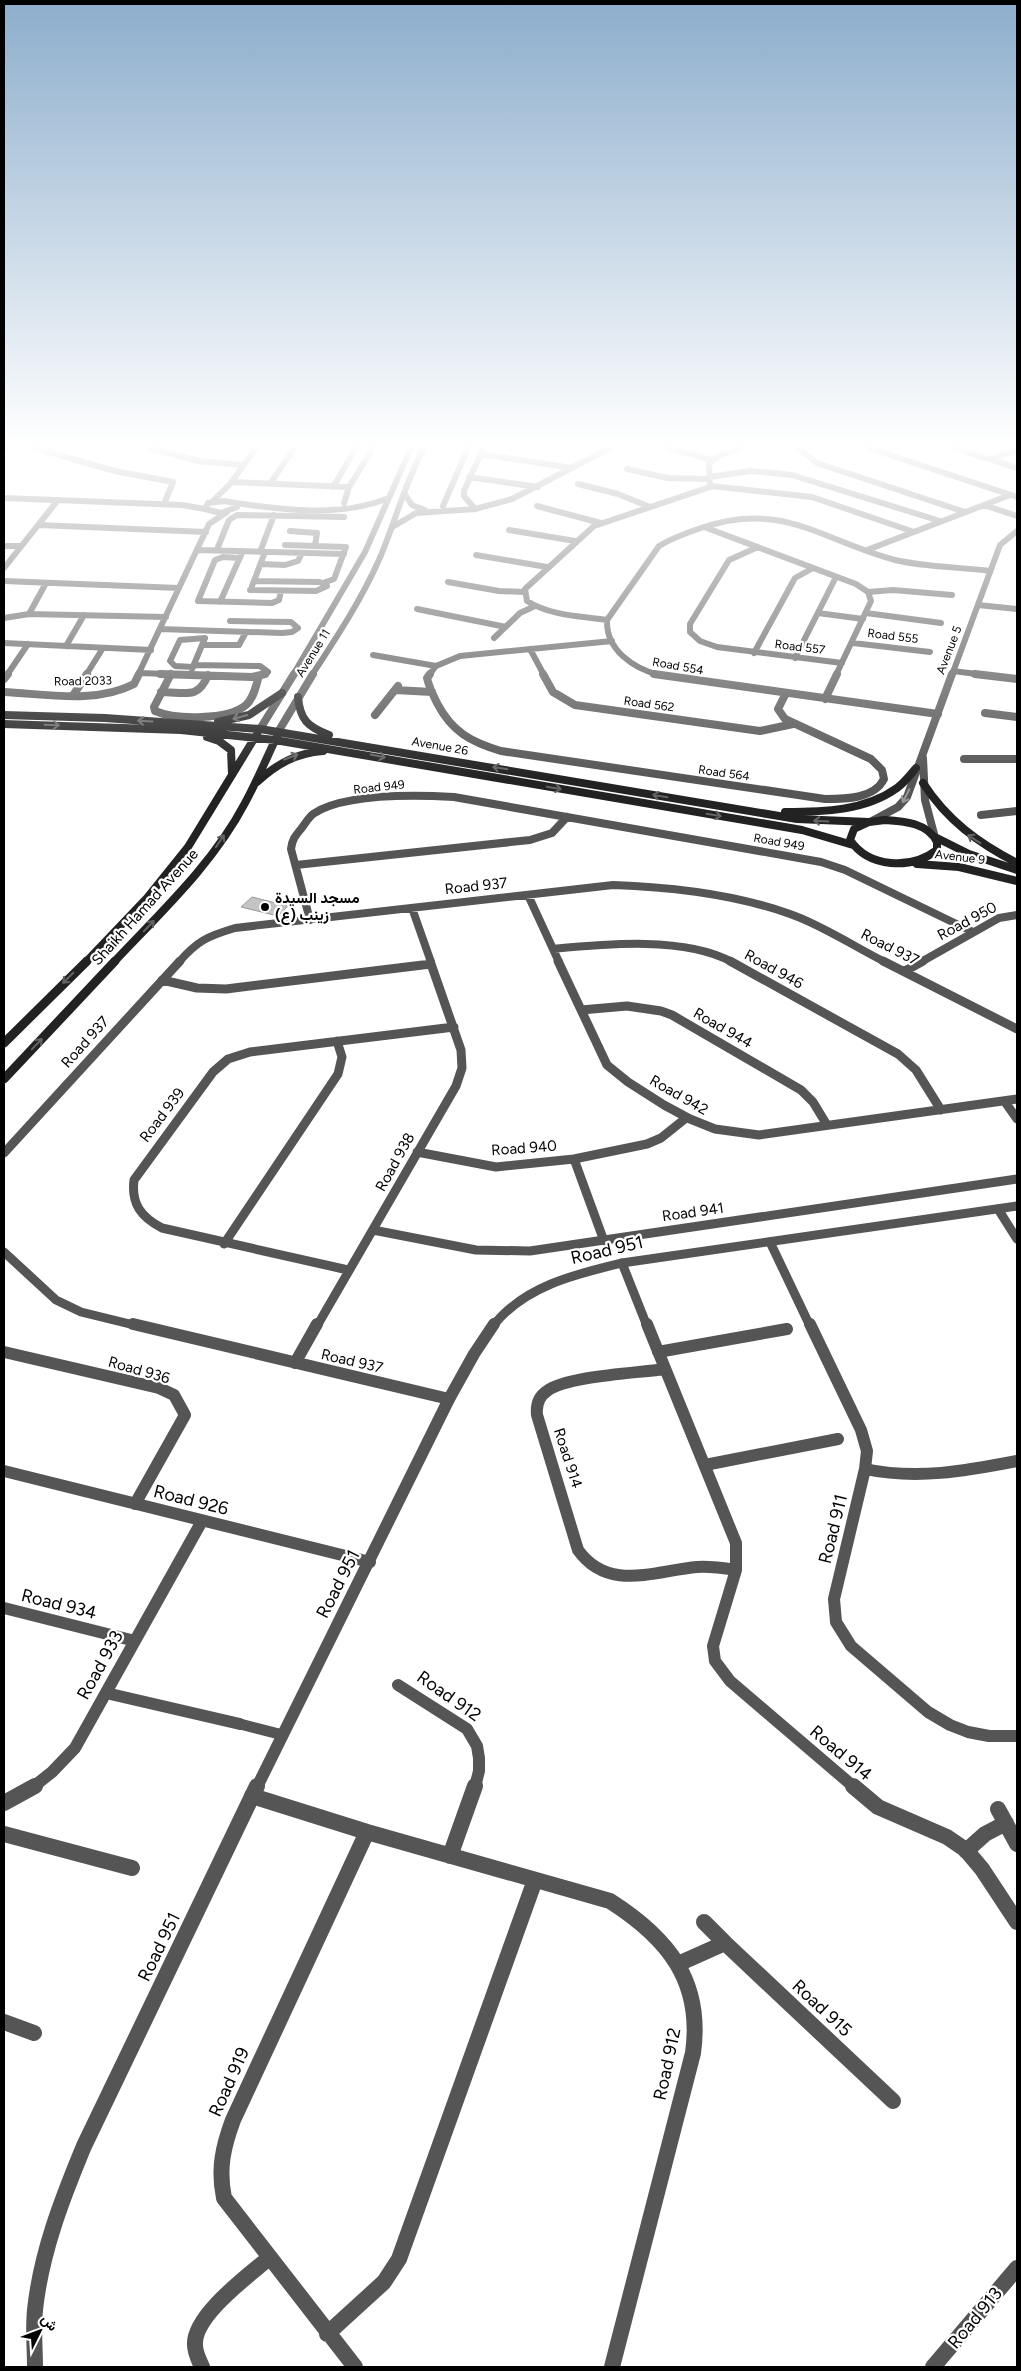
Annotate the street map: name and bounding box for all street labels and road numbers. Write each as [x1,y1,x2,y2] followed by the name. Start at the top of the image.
[933,624,965,676] street label: Avenue 5
[867,626,919,646] street label: Road 555
[293,627,333,679] street label: Avenue 11
[774,637,827,657] street label: Road 557
[651,655,705,677] street label: Road 554
[54,673,112,689] street label: Road 2033
[623,694,675,714] street label: Road 562
[411,734,470,758] street label: Avenue 26
[697,762,751,784] street label: Road 564
[353,777,406,797] street label: Road 949
[752,831,806,853] street label: Road 949
[88,845,202,969] street label: Shaikh Hamad Avenue
[934,847,986,867] street label: Avenue 9
[444,874,508,898] street label: Road 937
[934,898,1000,944] street label: Road 950
[858,925,922,969] street label: Road 937
[741,945,807,993] street label: Road 946
[690,1004,756,1052] street label: Road 944
[57,1013,113,1071] street label: Road 937
[647,1071,711,1119] street label: Road 942
[136,1084,188,1146] street label: Road 939
[372,1130,418,1194] street label: Road 938
[491,1137,557,1159] street label: Road 940
[661,1199,725,1225] street label: Road 941
[569,1231,645,1269] street label: Road 951
[319,1345,385,1377] street label: Road 937
[106,1353,172,1388] street label: Road 936
[550,1426,586,1490] street label: Road 914
[151,1480,231,1520] street label: Road 926
[814,1492,852,1566] street label: Road 911
[311,1546,365,1622] street label: Road 951
[19,1584,99,1624] street label: Road 934
[72,1627,128,1703] street label: Road 933
[413,1666,485,1726] street label: Road 912
[805,1721,877,1785] street label: Road 914
[133,1909,185,1985] street label: Road 951
[787,1975,857,2041] street label: Road 915
[649,2026,685,2102] street label: Road 912
[204,2044,254,2120] street label: Road 919
[943,2283,1007,2353] street label: Road 913

